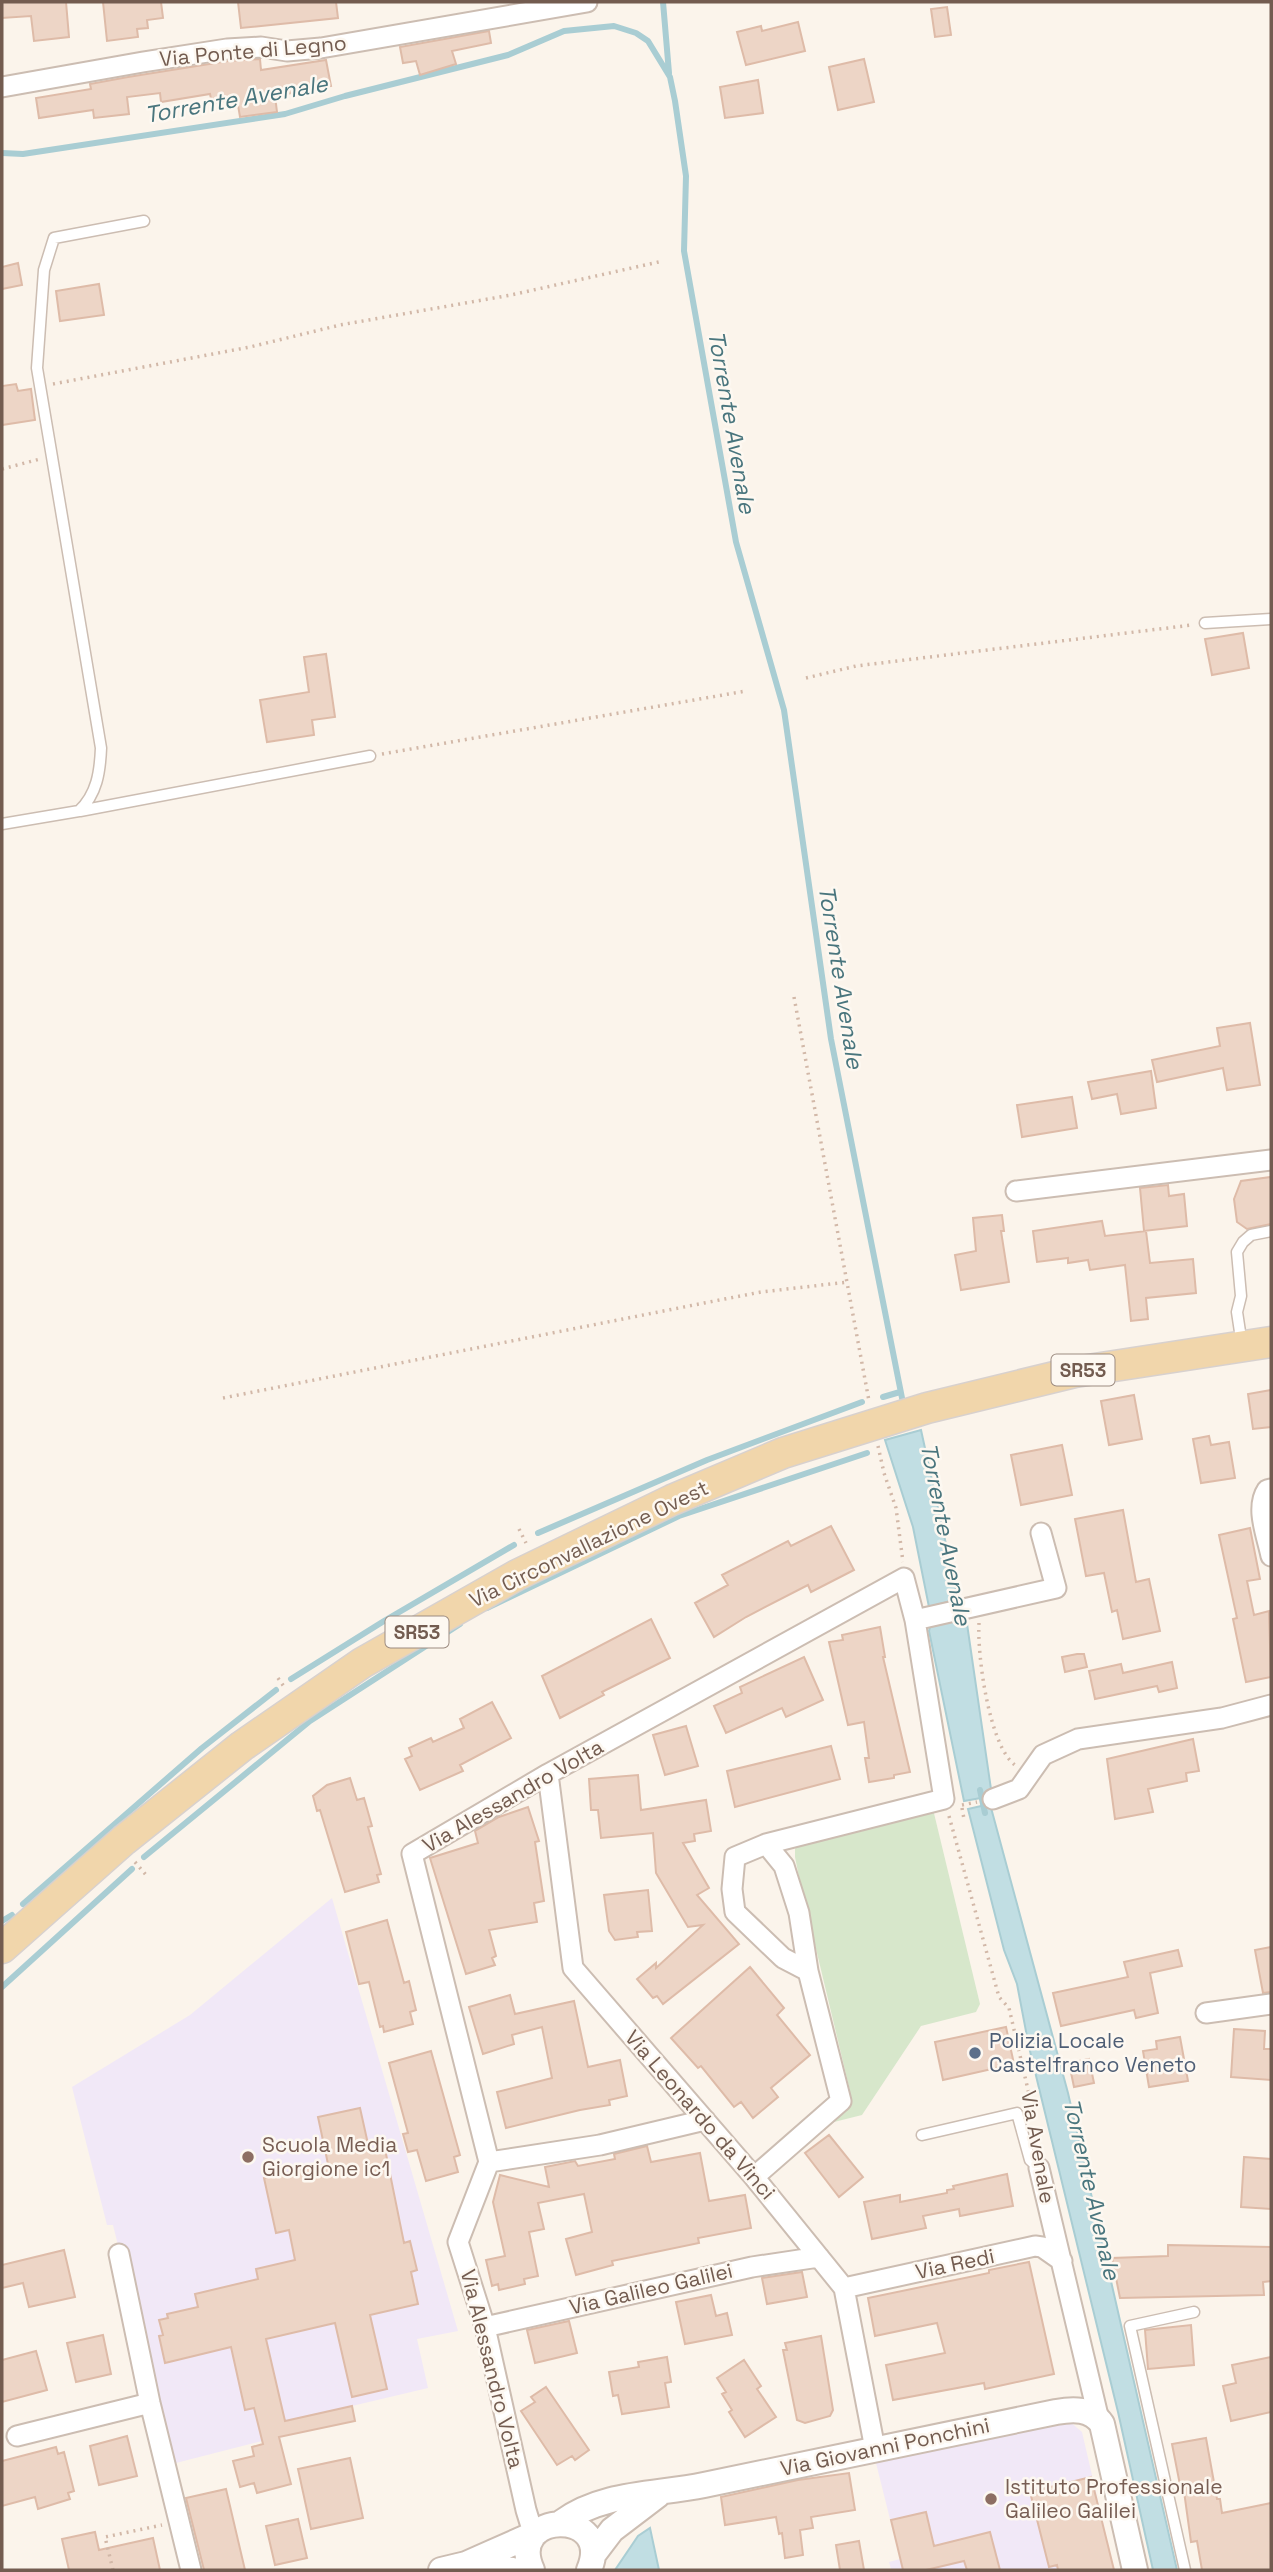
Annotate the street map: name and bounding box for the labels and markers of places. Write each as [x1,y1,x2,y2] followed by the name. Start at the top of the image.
[989,2027,1196,2078] place label: Polizia Locale Castelfranco Veneto
[967,2045,983,2061] marker: Polizia Locale Castelfranco Veneto
[262,2131,397,2182] place label: Scuola Media Giorgione ic1
[240,2149,256,2165] marker: Scuola Media Giorgione ic1
[1005,2473,1223,2524] place label: Istituto Professionale Galileo Galilei
[983,2491,999,2507] marker: Istituto Professionale Galileo Galilei

